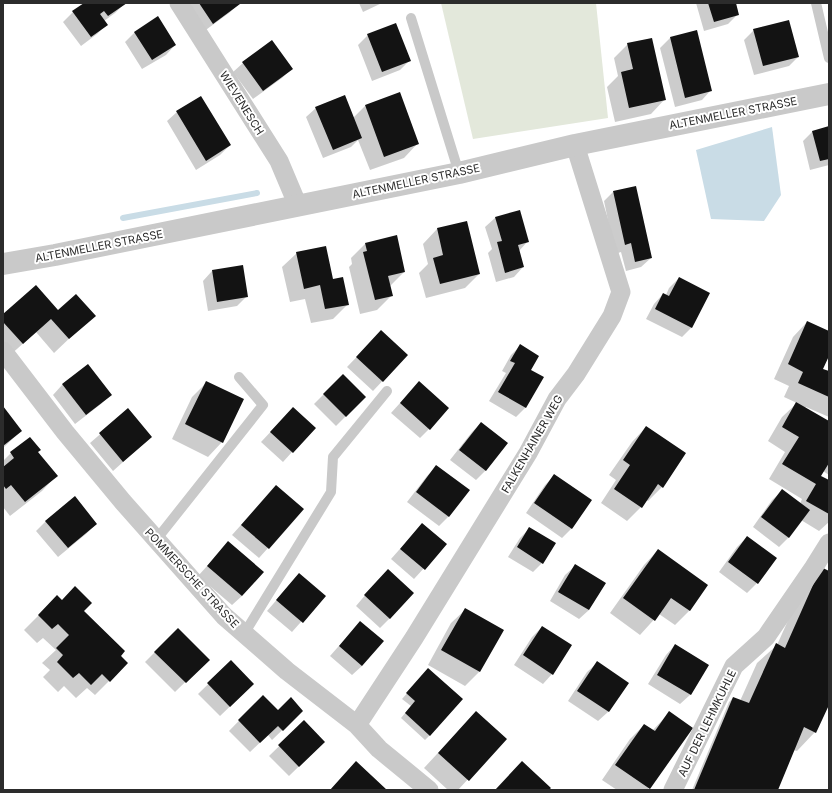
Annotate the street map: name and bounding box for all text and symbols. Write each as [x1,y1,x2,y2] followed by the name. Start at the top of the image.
[217,68,267,138] street label: WIEVENESCH
[668,94,798,132] street label: ALTENMELLER STRASSE
[351,161,481,201] street label: ALTENMELLER STRASSE
[34,227,164,265] street label: ALTENMELLER STRASSE
[498,392,566,496] street label: FALKENHAINER WEG
[142,525,242,631] street label: POMMERSCHE STRASSE
[675,667,739,779] street label: AUF DER LEHMKUHLE

